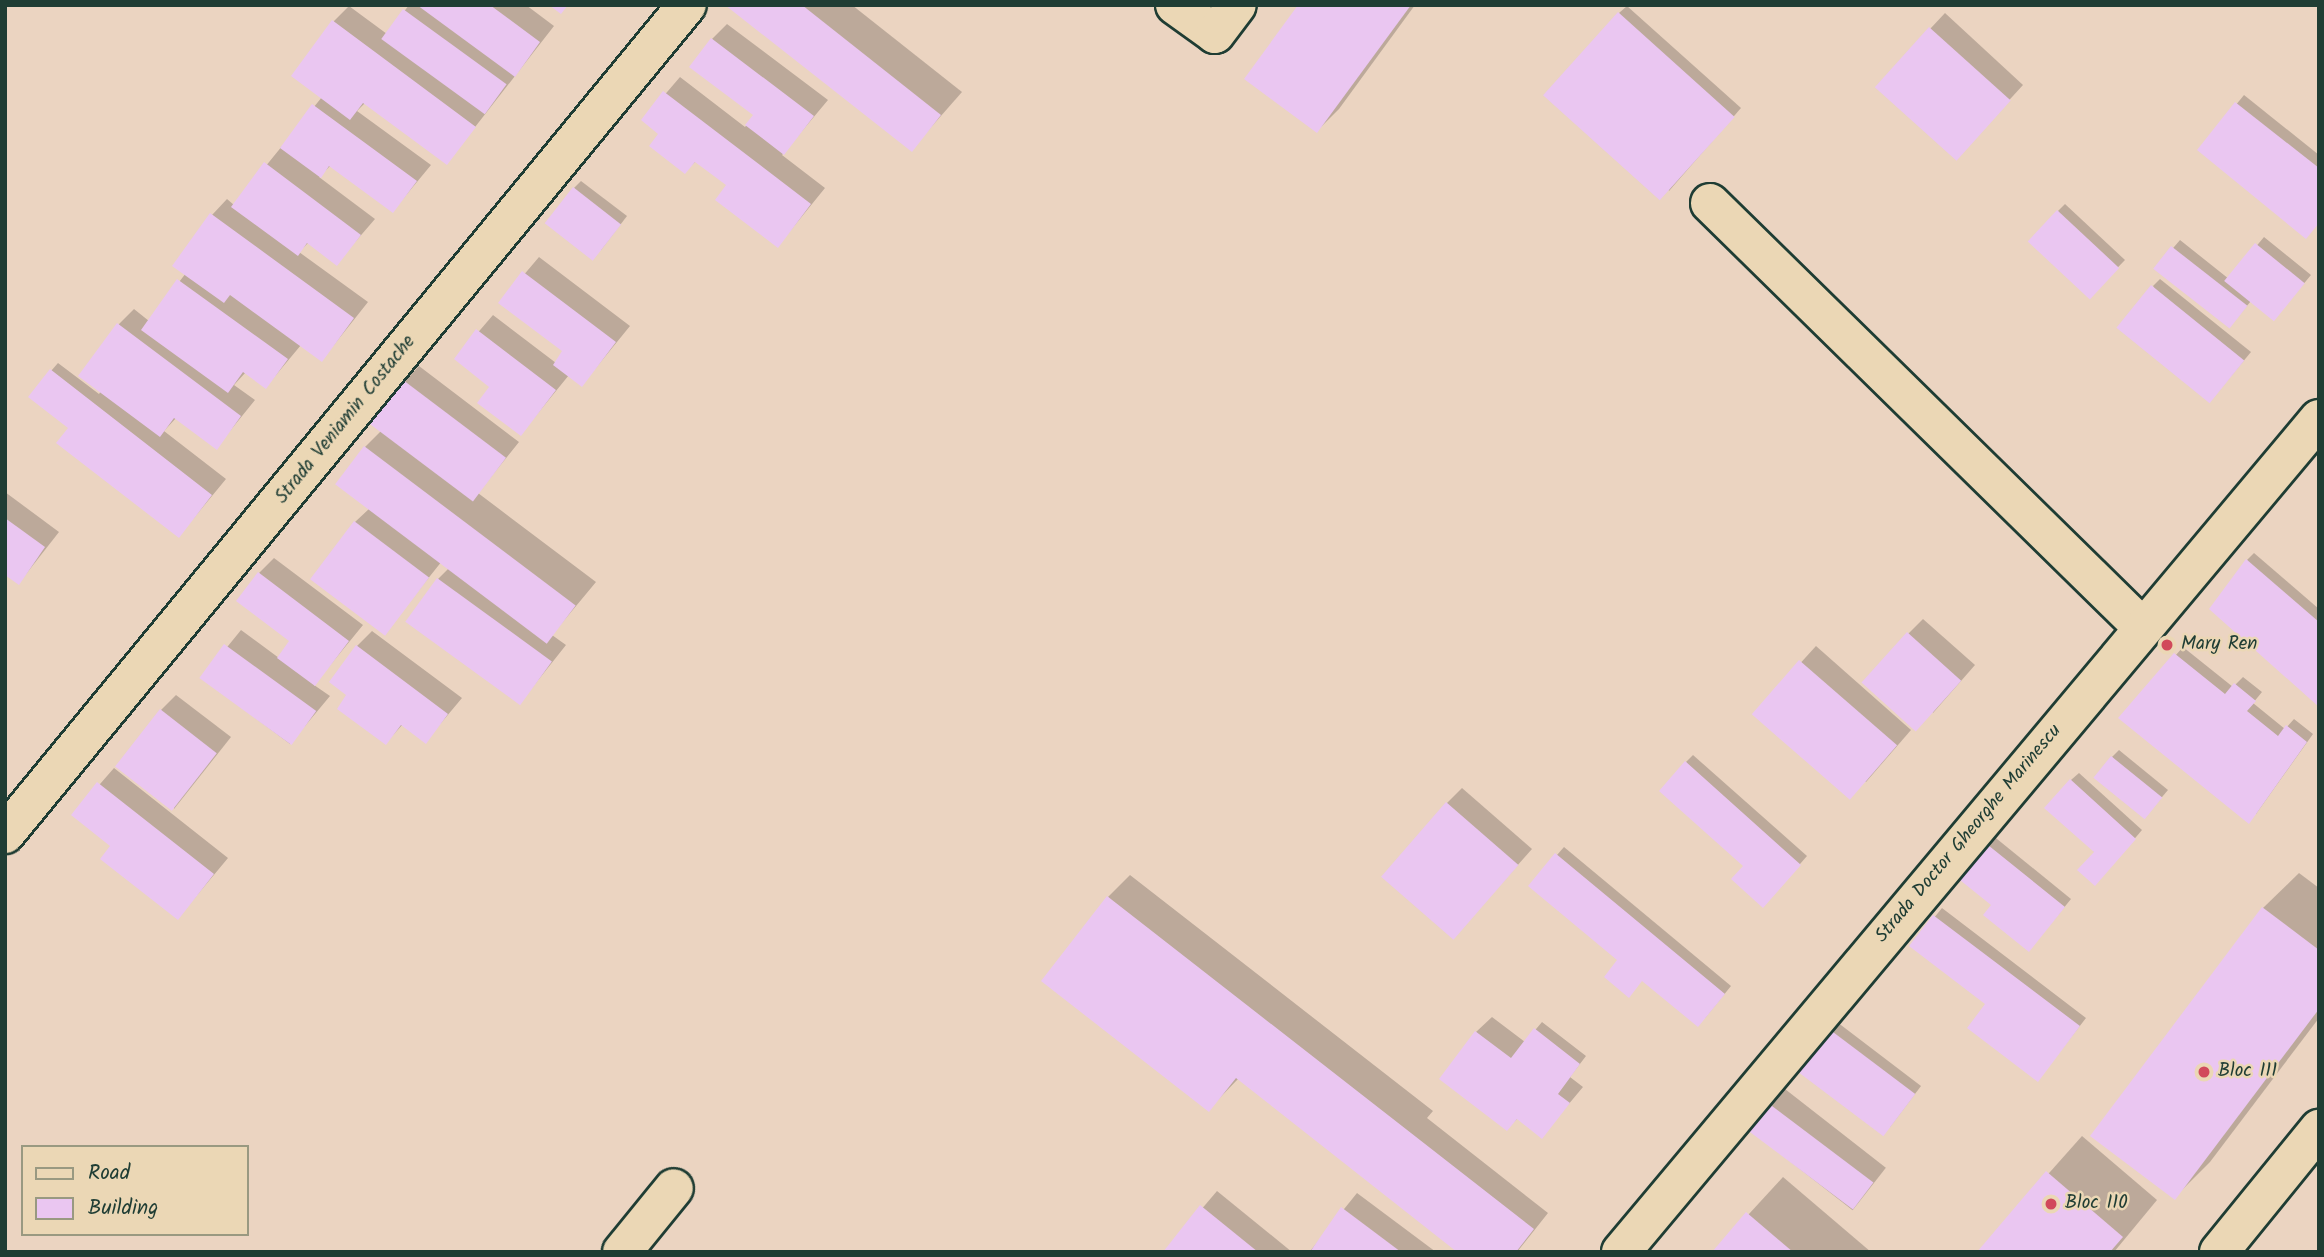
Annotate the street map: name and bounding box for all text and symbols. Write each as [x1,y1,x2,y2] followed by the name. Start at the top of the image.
[271,331,421,509] street label: Strada Veniamin Costache
[2181,634,2257,656] place label: Mary Ren
[2159,637,2175,653] marker: Mary Ren
[1871,720,2067,948] street label: Strada Doctor Gheorghe Marinescu
[2218,1061,2277,1083] place label: Bloc I11
[2196,1064,2212,1080] marker: Bloc I11
[21,1145,248,1236] legend
[88,1157,130,1190] text: Road
[88,1192,158,1225] text: Building
[2065,1193,2128,1215] place label: Bloc I10
[2043,1196,2059,1212] marker: Bloc I10

